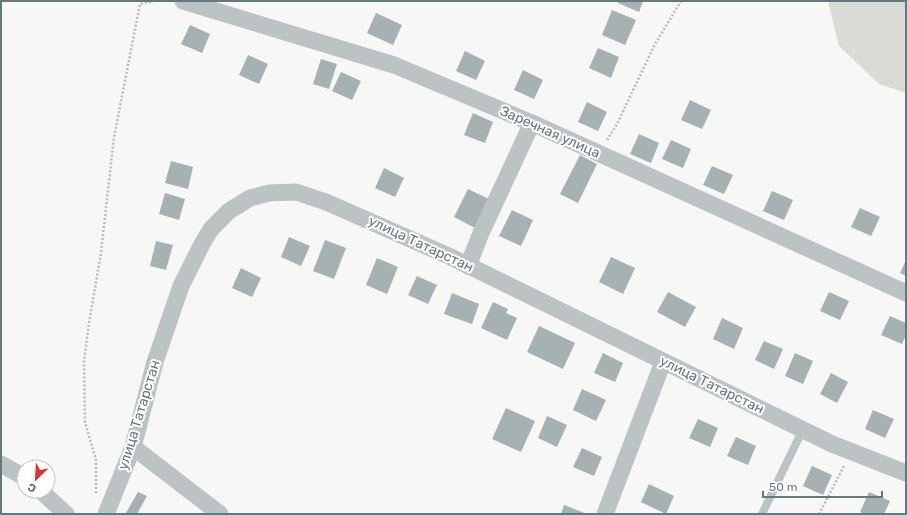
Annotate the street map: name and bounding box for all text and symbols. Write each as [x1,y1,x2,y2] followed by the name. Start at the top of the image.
[497,102,603,162] street label: Заречная улица
[366,212,476,276] street label: улица Татарстан
[657,352,767,418] street label: улица Татарстан
[114,358,164,472] street label: улица Татарстан
[16,459,56,499] north arrow
[763,473,882,499] scale bar
[25,480,38,495] text: С
[769,480,797,494] text: 50 m

